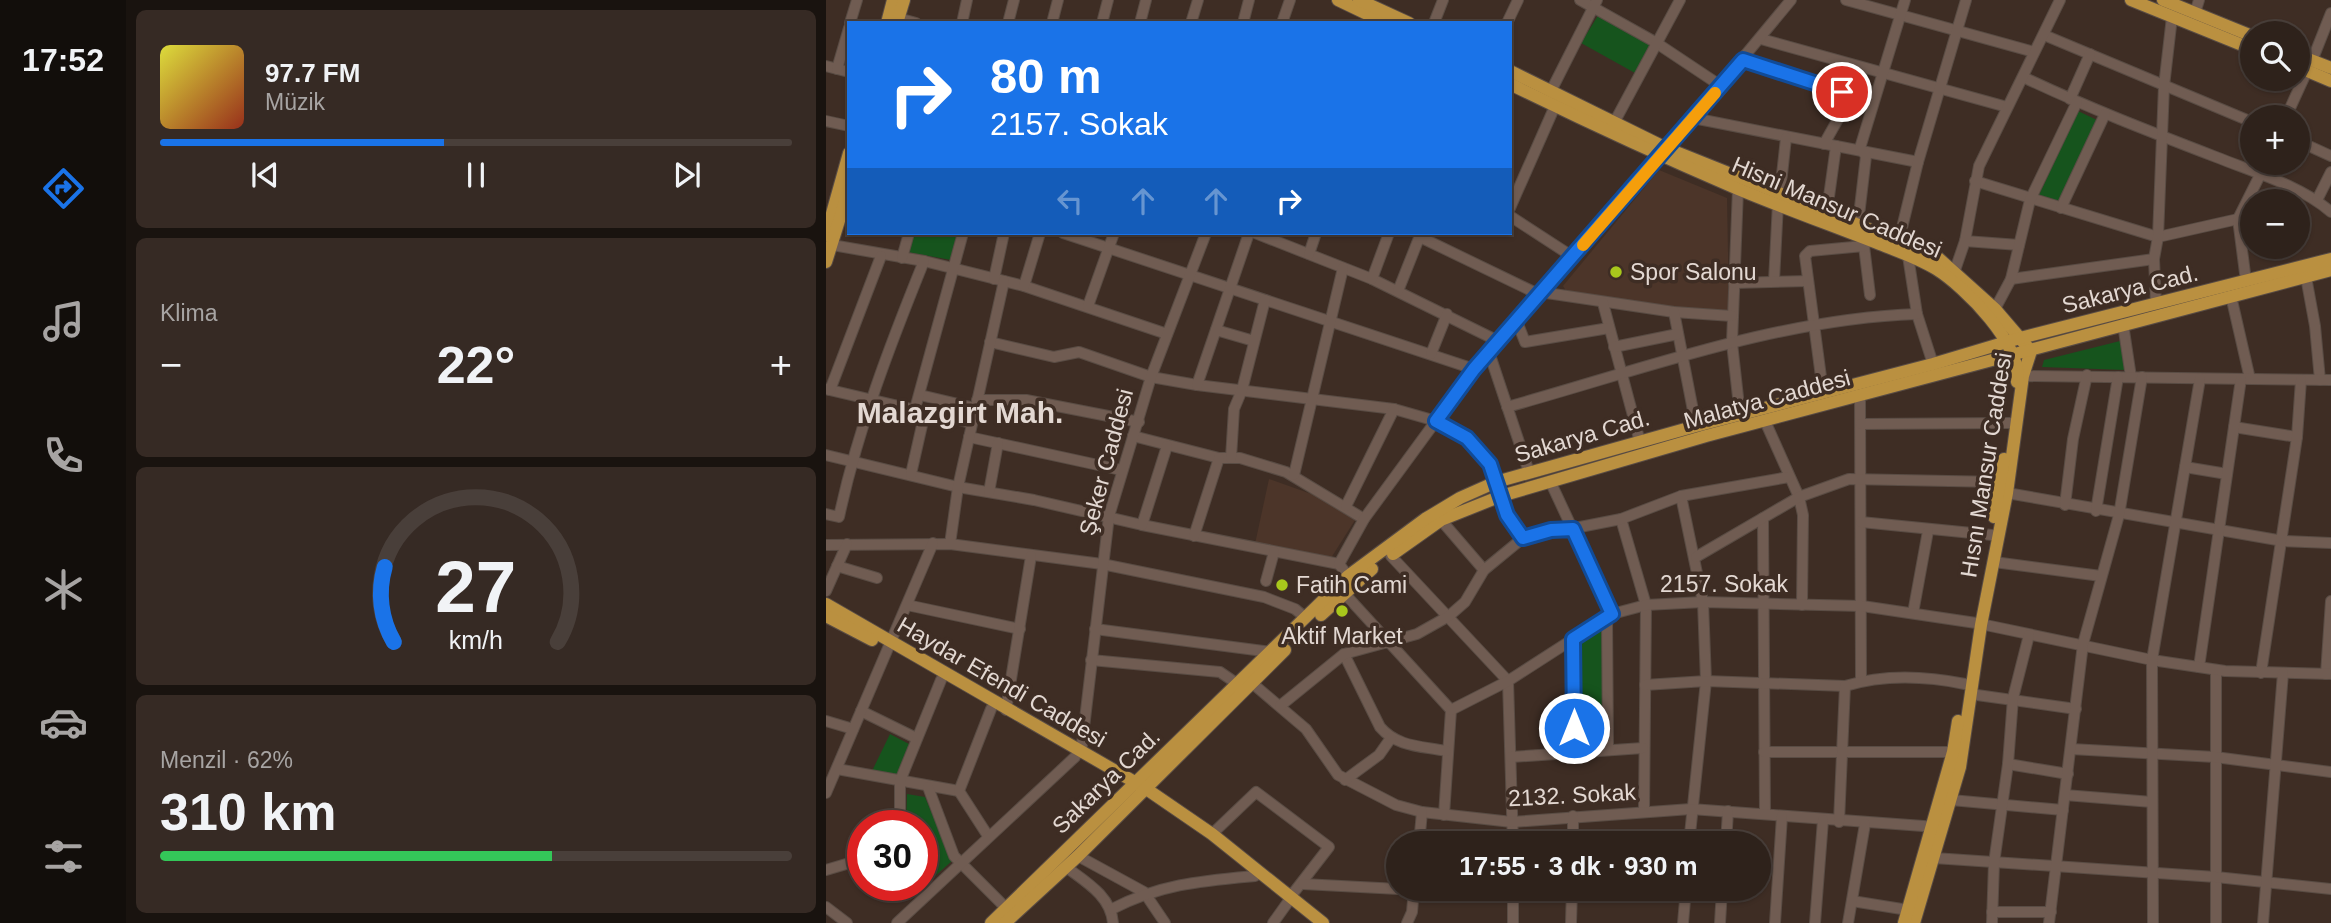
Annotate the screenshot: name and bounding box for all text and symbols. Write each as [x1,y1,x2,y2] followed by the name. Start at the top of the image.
[2240,21,2310,259] map controls
[2240,21,2310,91] button: search
[22,42,104,78] text: 17:52
[875,49,966,140] icon: right
[990,49,1102,103] text: 80 m
[265,58,360,88] text: 97.7 FM
[1812,62,1872,122] pin
[1823,73,1861,111] icon: arrive
[265,89,325,115] text: Müzik
[2240,105,2310,175] button: +
[990,106,1168,142] text: 2157. Sokak
[1728,151,1946,263] street label: Hisni Mansur Caddesi
[246,156,284,194] icon: previous
[457,156,495,194] icon: pause
[668,156,706,194] icon: next
[39,164,88,213] icon: directions
[1051,182,1089,220] icon: left
[1124,182,1162,220] icon: ahead
[1197,182,1235,220] icon: ahead
[1270,182,1308,220] icon: right
[2240,189,2310,259] button: −
[1630,259,1757,285] place label: Spor Salonu
[2059,260,2201,318] street label: Sakarya Cad.
[1608,264,1624,280] marker: Spor Salonu
[39,297,88,346] icon: music
[160,300,218,326] text: Klima
[437,336,515,394] text: 22°
[160,344,182,386] text: −
[770,344,792,386] text: +
[1955,351,2017,579] street label: Hısnı Mansur Caddesi
[1681,364,1853,434] street label: Malatya Caddesi
[1074,386,1138,538] street label: Şeker Caddesi
[857,396,1063,429] district label: Malazgirt Mah.
[1511,404,1653,468] street label: Sakarya Cad.
[39,431,88,480] icon: phone
[436,546,516,627] text: 27
[39,565,88,614] icon: climate
[1660,571,1788,597] street label: 2157. Sokak
[1296,572,1407,598] place label: Fatih Cami
[1274,577,1290,593] marker: Fatih Cami
[1334,603,1350,619] marker: Aktif Market
[893,612,1111,752] street label: Haydar Efendi Caddesi
[1281,623,1403,649] place label: Aktif Market
[449,625,503,653] text: km/h
[1537,691,1611,765] position arrow
[39,698,88,747] icon: car
[1047,723,1165,839] street label: Sakarya Cad.
[160,747,293,773] text: Menzil · 62%
[1507,779,1637,811] street label: 2132. Sokak
[160,783,336,841] text: 310 km
[847,810,938,901] speed limit sign: 30
[39,832,88,881] icon: filters
[1459,851,1698,881] text: 17:55 · 3 dk · 930 m

